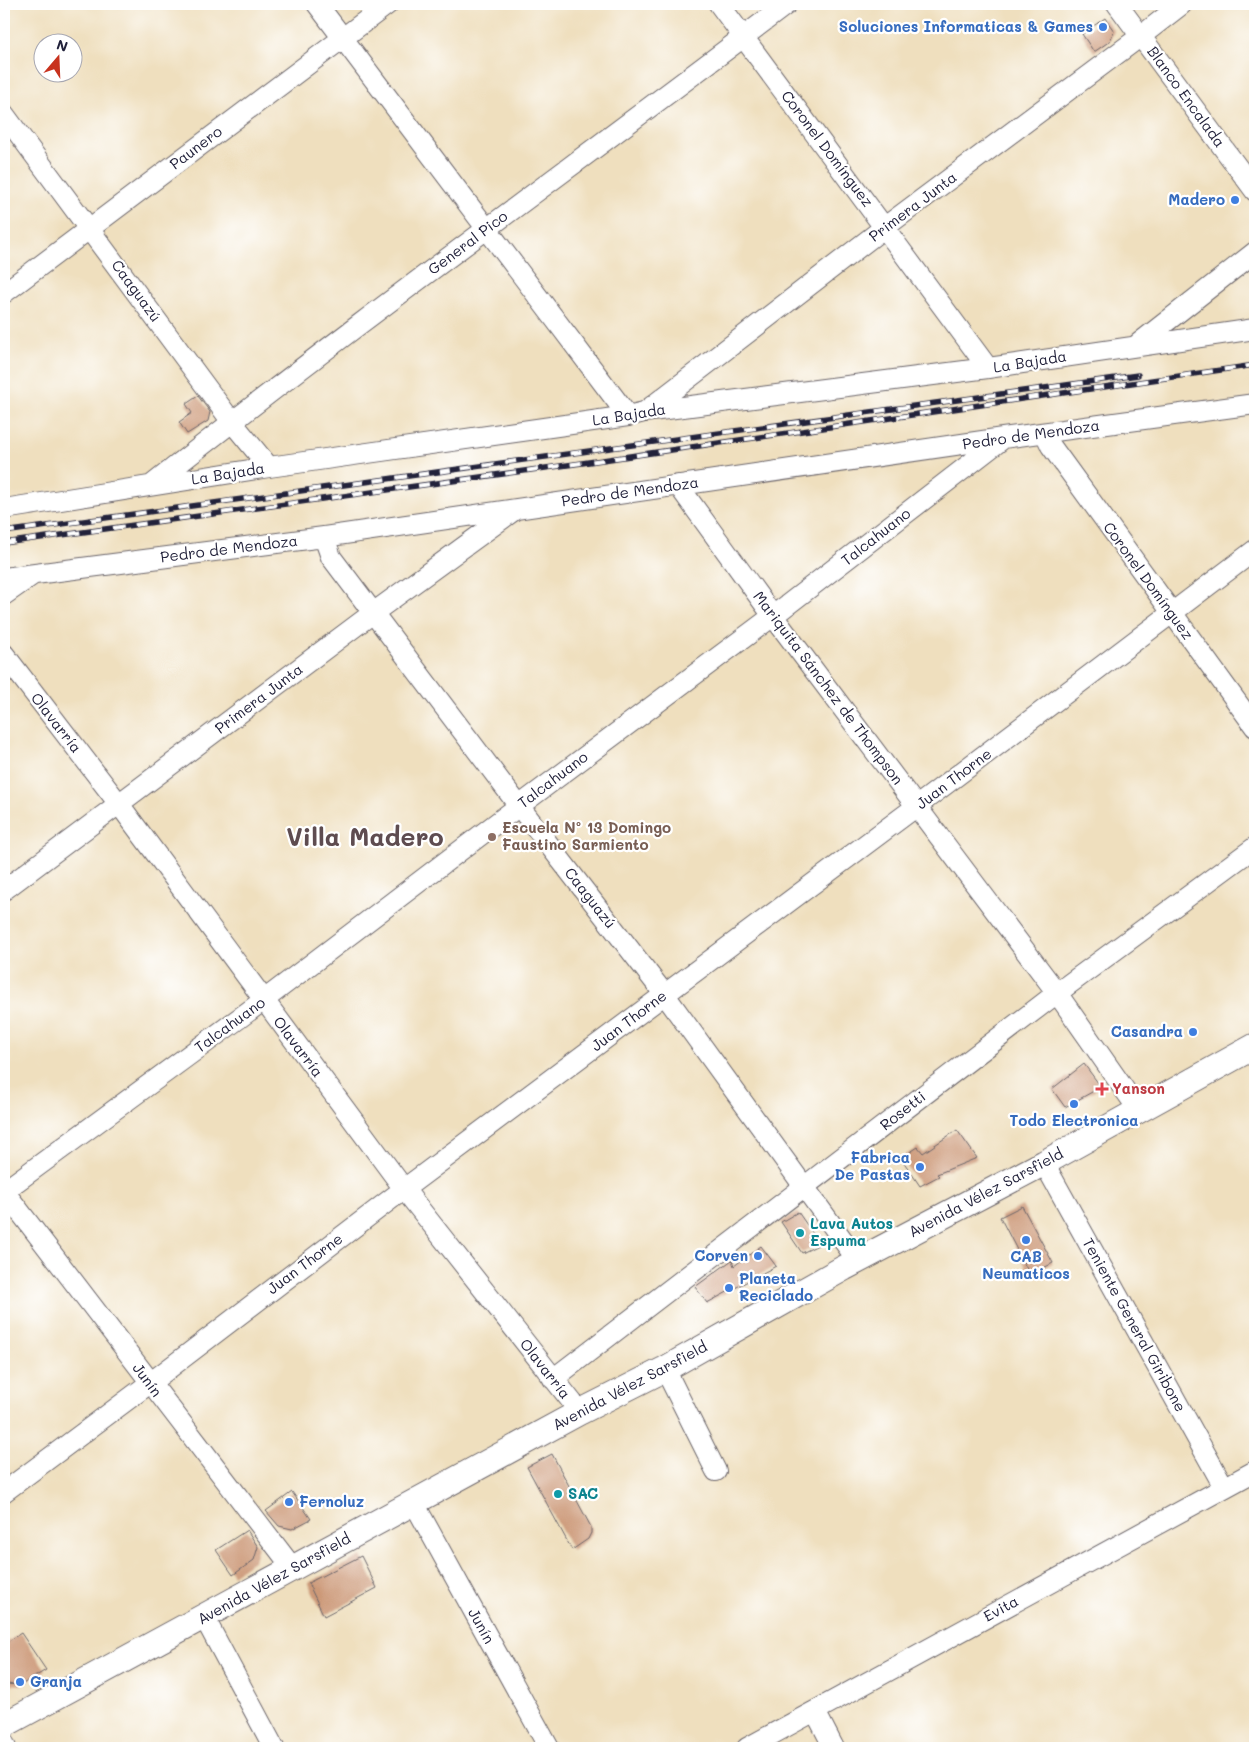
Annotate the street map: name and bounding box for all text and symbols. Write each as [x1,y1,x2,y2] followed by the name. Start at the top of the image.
[839,16,1093,36] place label: Soluciones Informaticas & Games
[1097,21,1109,33] marker: Soluciones Informaticas & Games
[32,32,82,82] north arrow
[54,35,71,56] text: N
[1143,42,1230,151] street label: Blanco Encalada
[777,86,878,211] street label: Coronel Domínguez
[165,121,226,173] street label: Paunero
[864,167,960,246] street label: Primera Junta
[1168,189,1225,209] place label: Madero
[1229,194,1241,206] marker: Madero
[423,206,511,279] street label: General Pico
[107,255,166,325] street label: Caaguazú
[992,345,1068,377] street label: La Bajada
[591,398,667,430] street label: La Bajada
[961,414,1101,454] street label: Pedro de Mendoza
[190,457,266,489] street label: La Bajada
[560,471,700,511] street label: Pedro de Mendoza
[837,503,914,570] street label: Talcahuano
[1099,518,1198,643] street label: Coronel Domínguez
[159,530,299,566] street label: Pedro de Mendoza
[749,587,908,788] street label: Mariquita Sánchez de Thompson
[210,659,306,738] street label: Primera Junta
[27,688,87,757] street label: Olavarría
[912,743,995,813] street label: Juan Thorne
[513,746,592,812] street label: Talcahuano
[502,817,671,854] place label: Escuela Nº 13 Domingo Faustino Sarmiento
[286,820,444,852] district label: Villa Madero
[486,831,498,843] marker: Escuela Nº 13 Domingo Faustino Sarmiento
[561,863,621,932] street label: Caaguazú
[587,985,670,1055] street label: Juan Thorne
[190,992,269,1057] street label: Talcahuano
[269,1012,328,1081] street label: Olavarría
[1111,1021,1183,1041] place label: Casandra
[1187,1026,1199,1038] marker: Casandra
[1112,1078,1165,1098] place label: Yanson
[1096,1083,1108,1095] marker: Yanson
[875,1086,929,1134] street label: Rosetti
[1068,1098,1080,1110] marker: Todo Electronica
[1010,1110,1138,1130] place label: Todo Electronica
[905,1143,1066,1241] street label: Avenida Vélez Sarsfield
[834,1147,910,1184] place label: Fabrica De Pastas
[914,1161,926,1173] marker: Fabrica De Pastas
[810,1213,893,1250] place label: Lava Autos Espuma
[794,1227,806,1239] marker: Lava Autos Espuma
[263,1228,346,1298] street label: Juan Thorne
[1020,1234,1032,1246] marker: CAB Neumaticos
[1079,1234,1191,1415] street label: Teniente General Giribone
[694,1245,748,1265] place label: Corven
[982,1246,1070,1283] place label: CAB Neumaticos
[752,1250,764,1262] marker: Corven
[739,1268,813,1305] place label: Planeta Reciclado
[723,1282,735,1294] marker: Planeta Reciclado
[516,1334,576,1403] street label: Olavarría
[549,1336,710,1434] street label: Avenida Vélez Sarsfield
[128,1358,167,1401] street label: Junín
[568,1483,598,1503] place label: SAC
[552,1488,564,1500] marker: SAC
[299,1491,365,1511] place label: Fernoluz
[283,1496,295,1508] marker: Fernoluz
[193,1528,354,1629] street label: Avenida Vélez Sarsfield
[979,1590,1022,1626] street label: Evita
[464,1604,500,1647] street label: Junín
[30,1671,82,1691] place label: Granja
[14,1676,26,1688] marker: Granja

